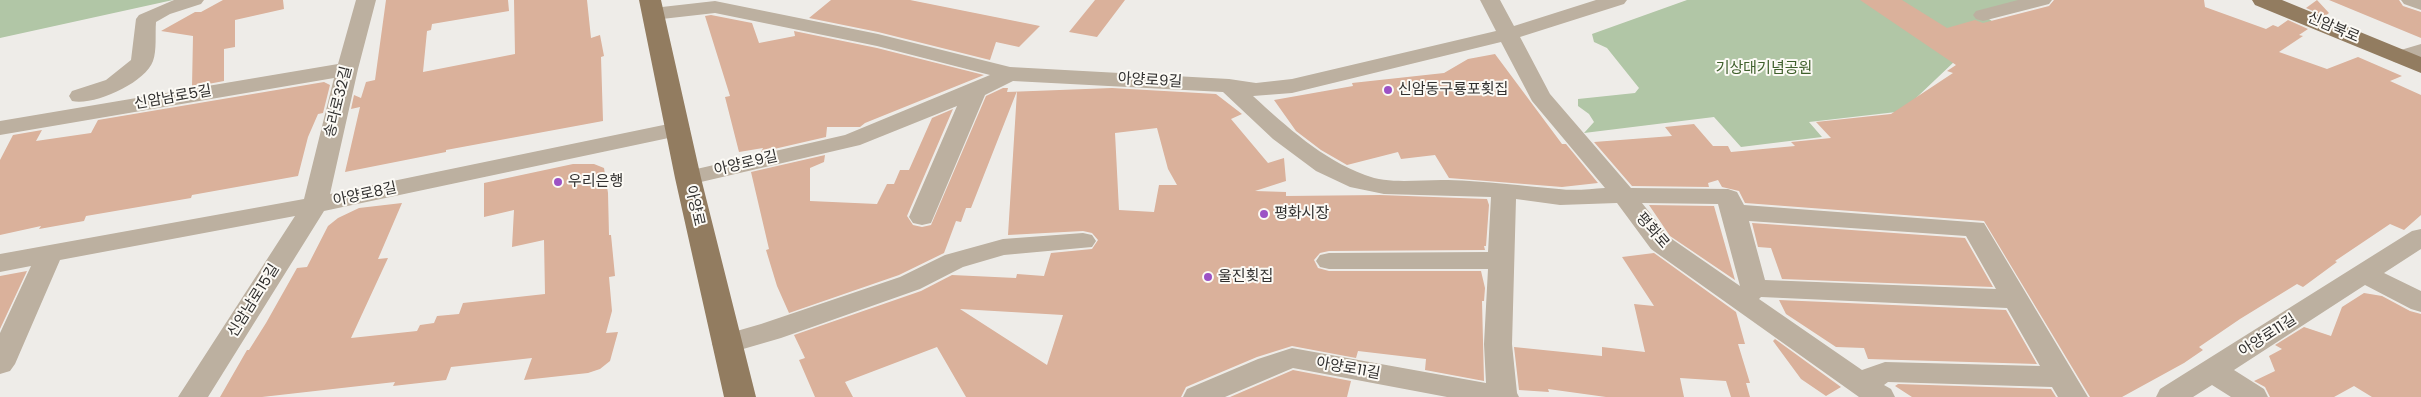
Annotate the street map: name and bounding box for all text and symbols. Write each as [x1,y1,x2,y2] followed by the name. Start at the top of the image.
[2304,9,2362,47] street label: 신암북로
[1716,60,1812,78] park label: 기상대기념공원
[321,65,357,139] street label: 송라로32길
[1117,70,1183,92] street label: 아양로9길
[1398,81,1508,99] place label: 신암동구룡포횟집
[133,82,213,114] street label: 신암남로5길
[1382,84,1394,96] marker: 신암동구룡포횟집
[712,148,780,180] street label: 아양로9길
[568,173,623,191] place label: 우리은행
[552,176,564,188] marker: 우리은행
[332,179,398,211] street label: 아양로8길
[681,184,707,228] street label: 아양로
[1274,205,1329,223] place label: 평화시장
[1258,208,1270,220] marker: 평화시장
[1632,209,1672,253] street label: 평화로
[224,261,284,341] street label: 신암남로15길
[1218,268,1273,286] place label: 울진횟집
[1202,271,1214,283] marker: 울진횟집
[2236,311,2300,361] street label: 아양로11길
[1315,355,1381,383] street label: 아양로11길

